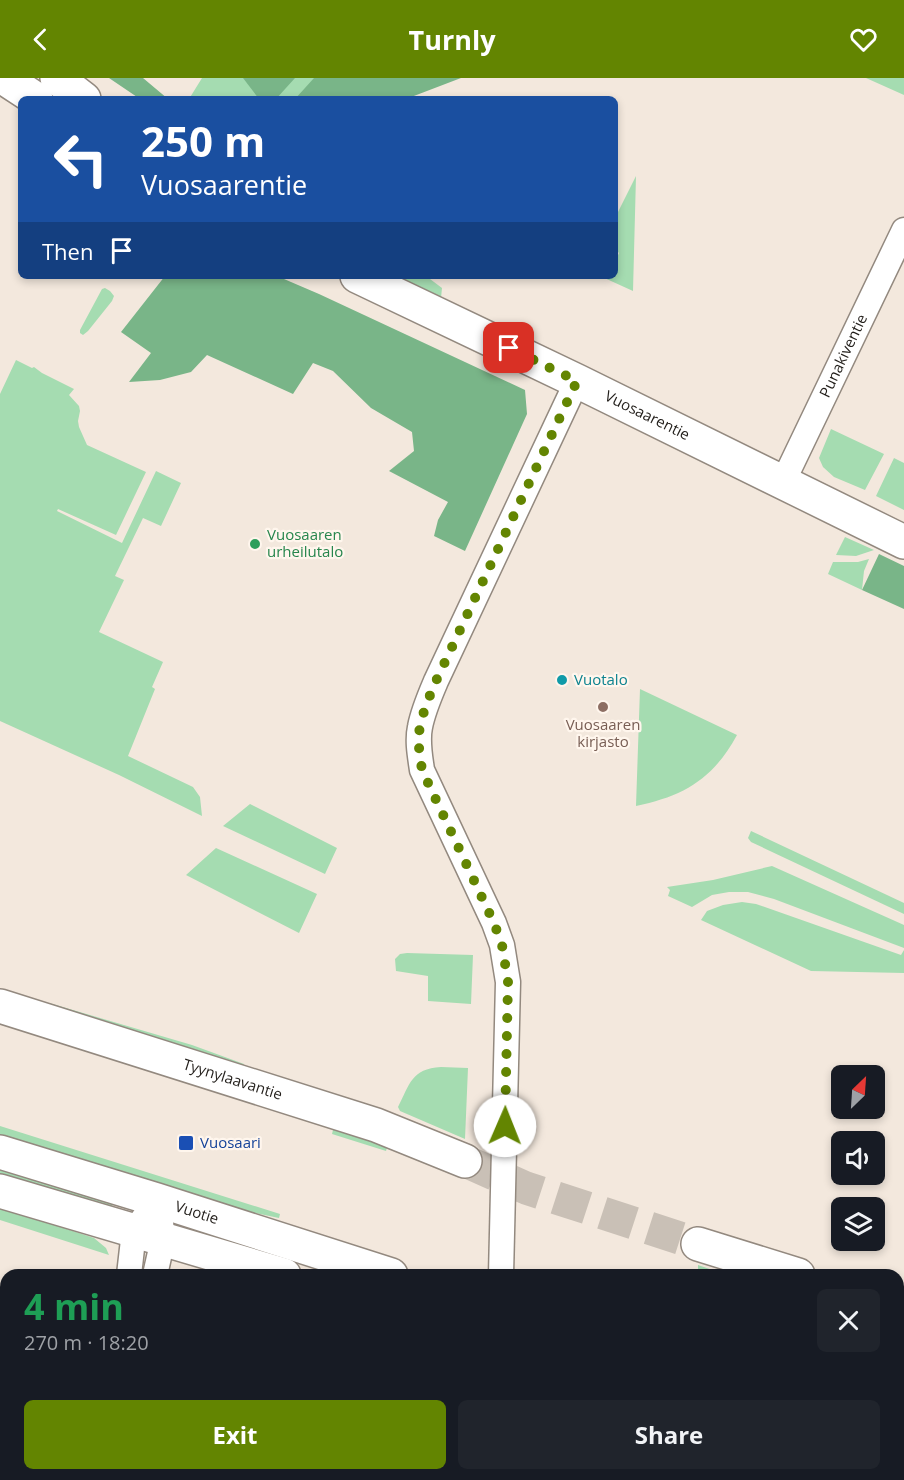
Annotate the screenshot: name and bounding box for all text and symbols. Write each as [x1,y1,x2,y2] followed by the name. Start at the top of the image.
[409,21,496,58] text: Turnly
[24,23,57,56] icon: back
[847,23,880,56] icon: heart
[141,112,265,169] text: 250 m
[42,120,120,198] icon: left
[141,166,307,203] text: Vuosaarentie
[105,234,138,267] icon: arrive
[42,236,93,266] text: Then
[814,310,871,400] street label: Punakiventie
[483,322,534,373] pin
[492,331,525,364] icon: arrive
[602,385,693,444] street label: Vuosaarentie
[267,524,343,561] place label: Vuosaaren urheilutalo
[248,537,262,551] marker: Vuosaaren urheilutalo
[574,669,628,689] place label: Vuotalo
[555,673,569,687] marker: Vuotalo
[596,700,610,714] marker: Vuosaaren kirjasto
[566,714,640,751] place label: Vuosaaren kirjasto
[181,1054,285,1104] street label: Tyynylaavantie
[831,1065,885,1119] north arrow
[831,1065,885,1251] map controls
[473,1094,537,1158] position arrow
[831,1131,885,1185] button: sound
[200,1132,261,1152] place label: Vuosaari
[177,1134,195,1152] marker: Vuosaari
[173,1195,222,1228] street label: Vuotie
[831,1197,885,1251] button: layers
[24,1282,124,1331] text: 4 min
[817,1289,880,1352] button: close
[24,1329,149,1356] text: 270 m · 18:20
[24,1400,446,1469] button: Exit
[458,1400,880,1469] button: Share

